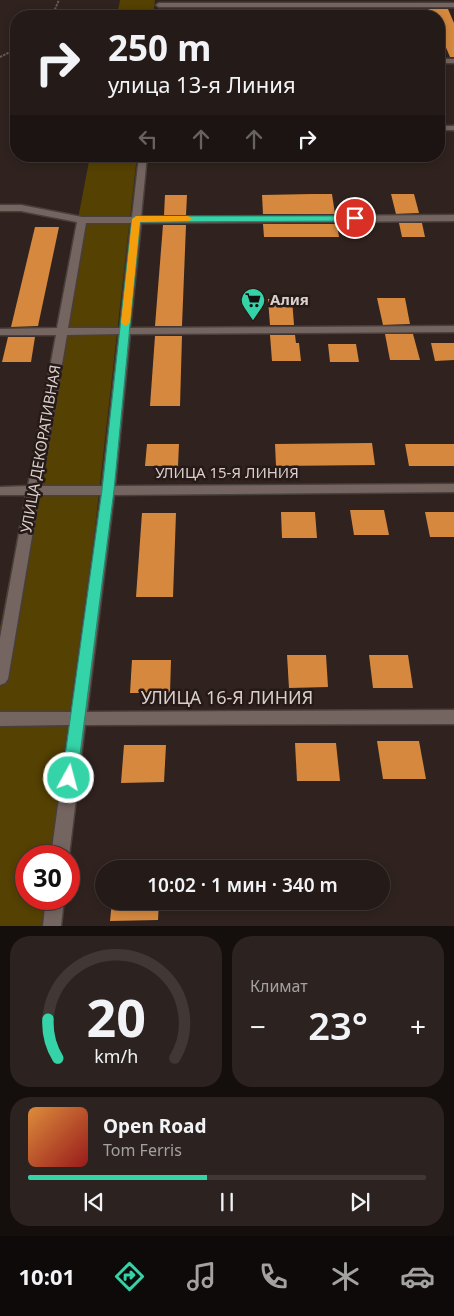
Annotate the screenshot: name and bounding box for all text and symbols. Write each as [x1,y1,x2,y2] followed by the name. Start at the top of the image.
[108,24,211,71] text: 250 m
[25,30,90,95] icon: right
[108,69,296,99] text: улица 13-я Линия
[134,125,162,153] icon: left
[187,125,215,153] icon: ahead
[240,125,268,153] icon: ahead
[293,125,321,153] icon: right
[334,197,376,239] pin
[341,204,369,232] icon: arrive
[240,287,266,321] supermarket icon: Алия
[270,289,309,309] place label: Алия
[15,363,65,535] street label: УЛИЦА ДЕКОРАТИВНАЯ
[155,462,299,482] street label: УЛИЦА 15-Я ЛИНИЯ
[141,685,313,709] street label: УЛИЦА 16-Я ЛИНИЯ
[42,751,94,803] position arrow
[15,845,80,910] speed limit sign: 30
[147,872,338,898] text: 10:02 · 1 мин · 340 m
[250,975,308,997] text: Климат
[86,981,146,1052] text: 20
[308,999,368,1051] text: 23°
[250,1007,266,1045] text: −
[410,1007,426,1045] text: +
[94,1044,138,1068] text: km/h
[103,1113,206,1139] text: Open Road
[103,1139,182,1161] text: Tom Ferris
[80,1188,108,1216] icon: previous
[213,1188,241,1216] icon: pause
[346,1188,374,1216] icon: next
[112,1259,147,1294] icon: directions
[184,1259,219,1294] icon: music
[256,1259,291,1294] icon: phone
[328,1259,363,1294] icon: climate
[400,1259,435,1294] icon: car
[19,1261,75,1291] text: 10:01

